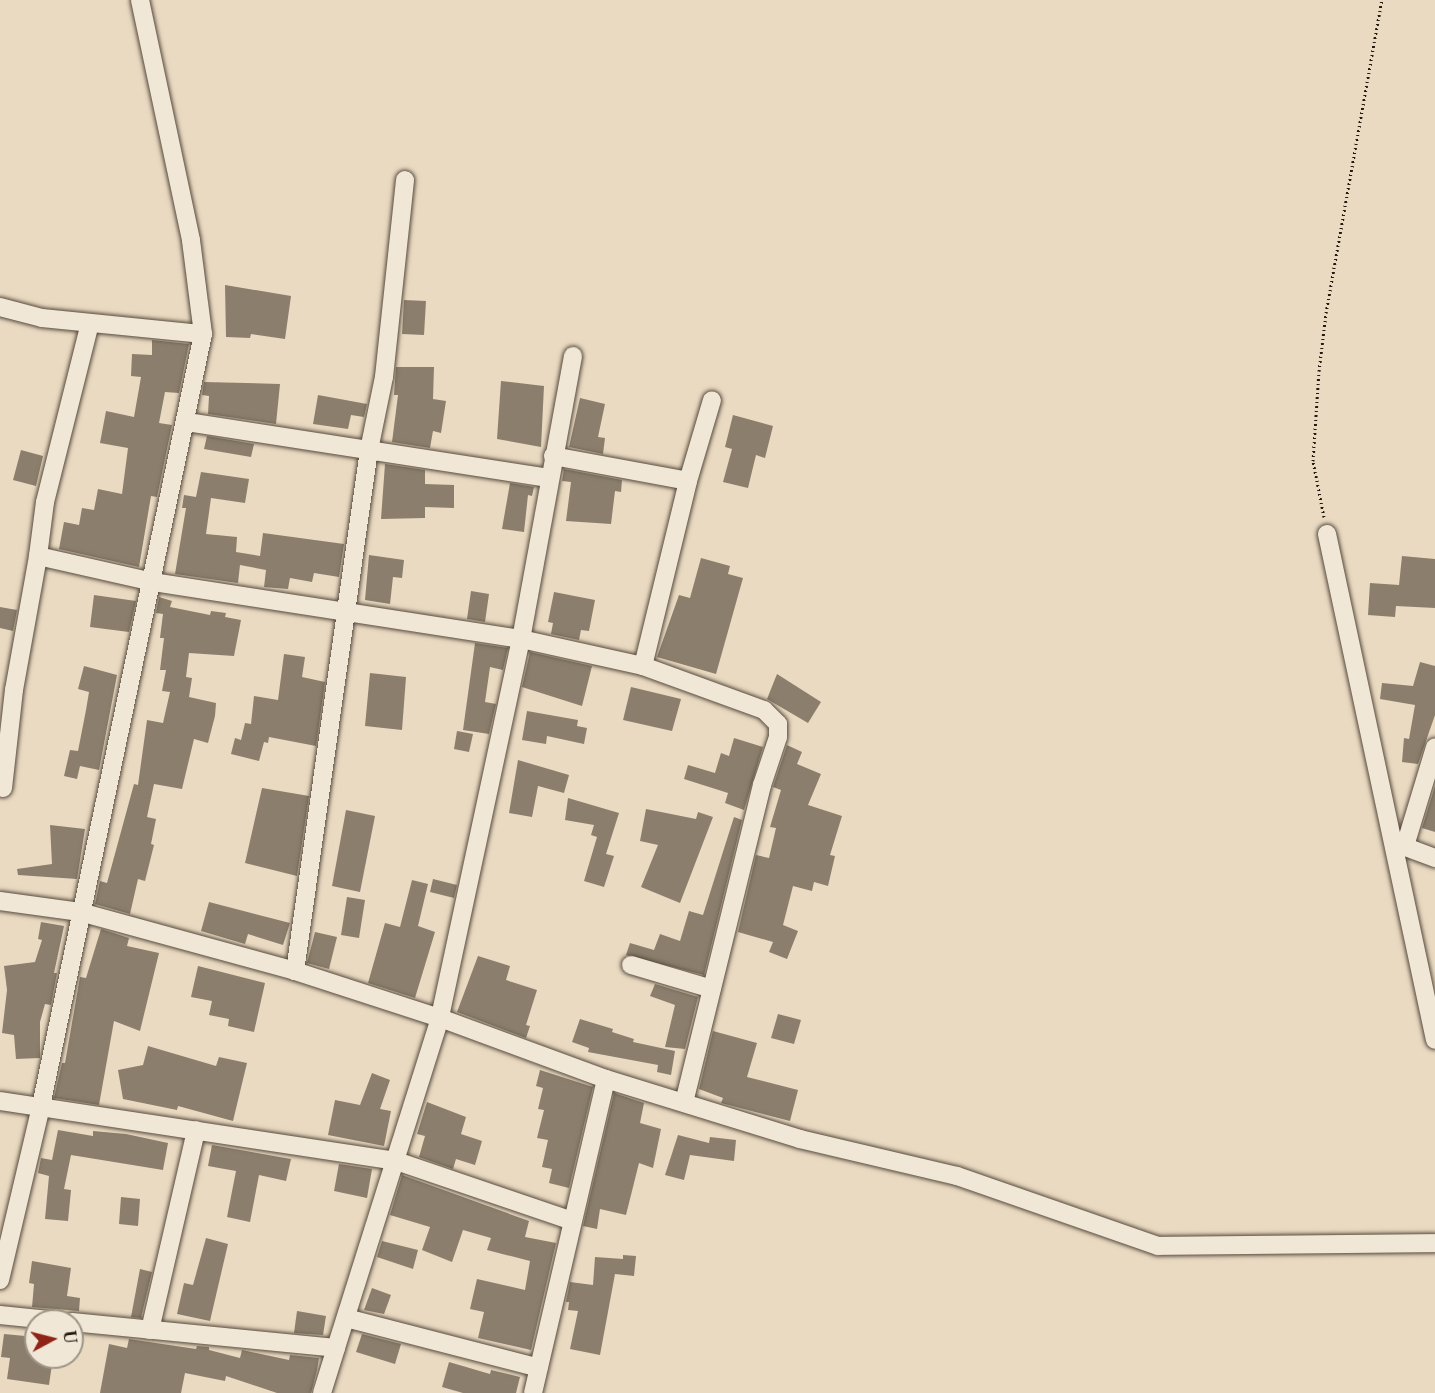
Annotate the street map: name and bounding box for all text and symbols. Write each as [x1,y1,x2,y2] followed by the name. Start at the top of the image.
[24,1309,84,1369] north arrow
[59,1329,81,1345] text: U

